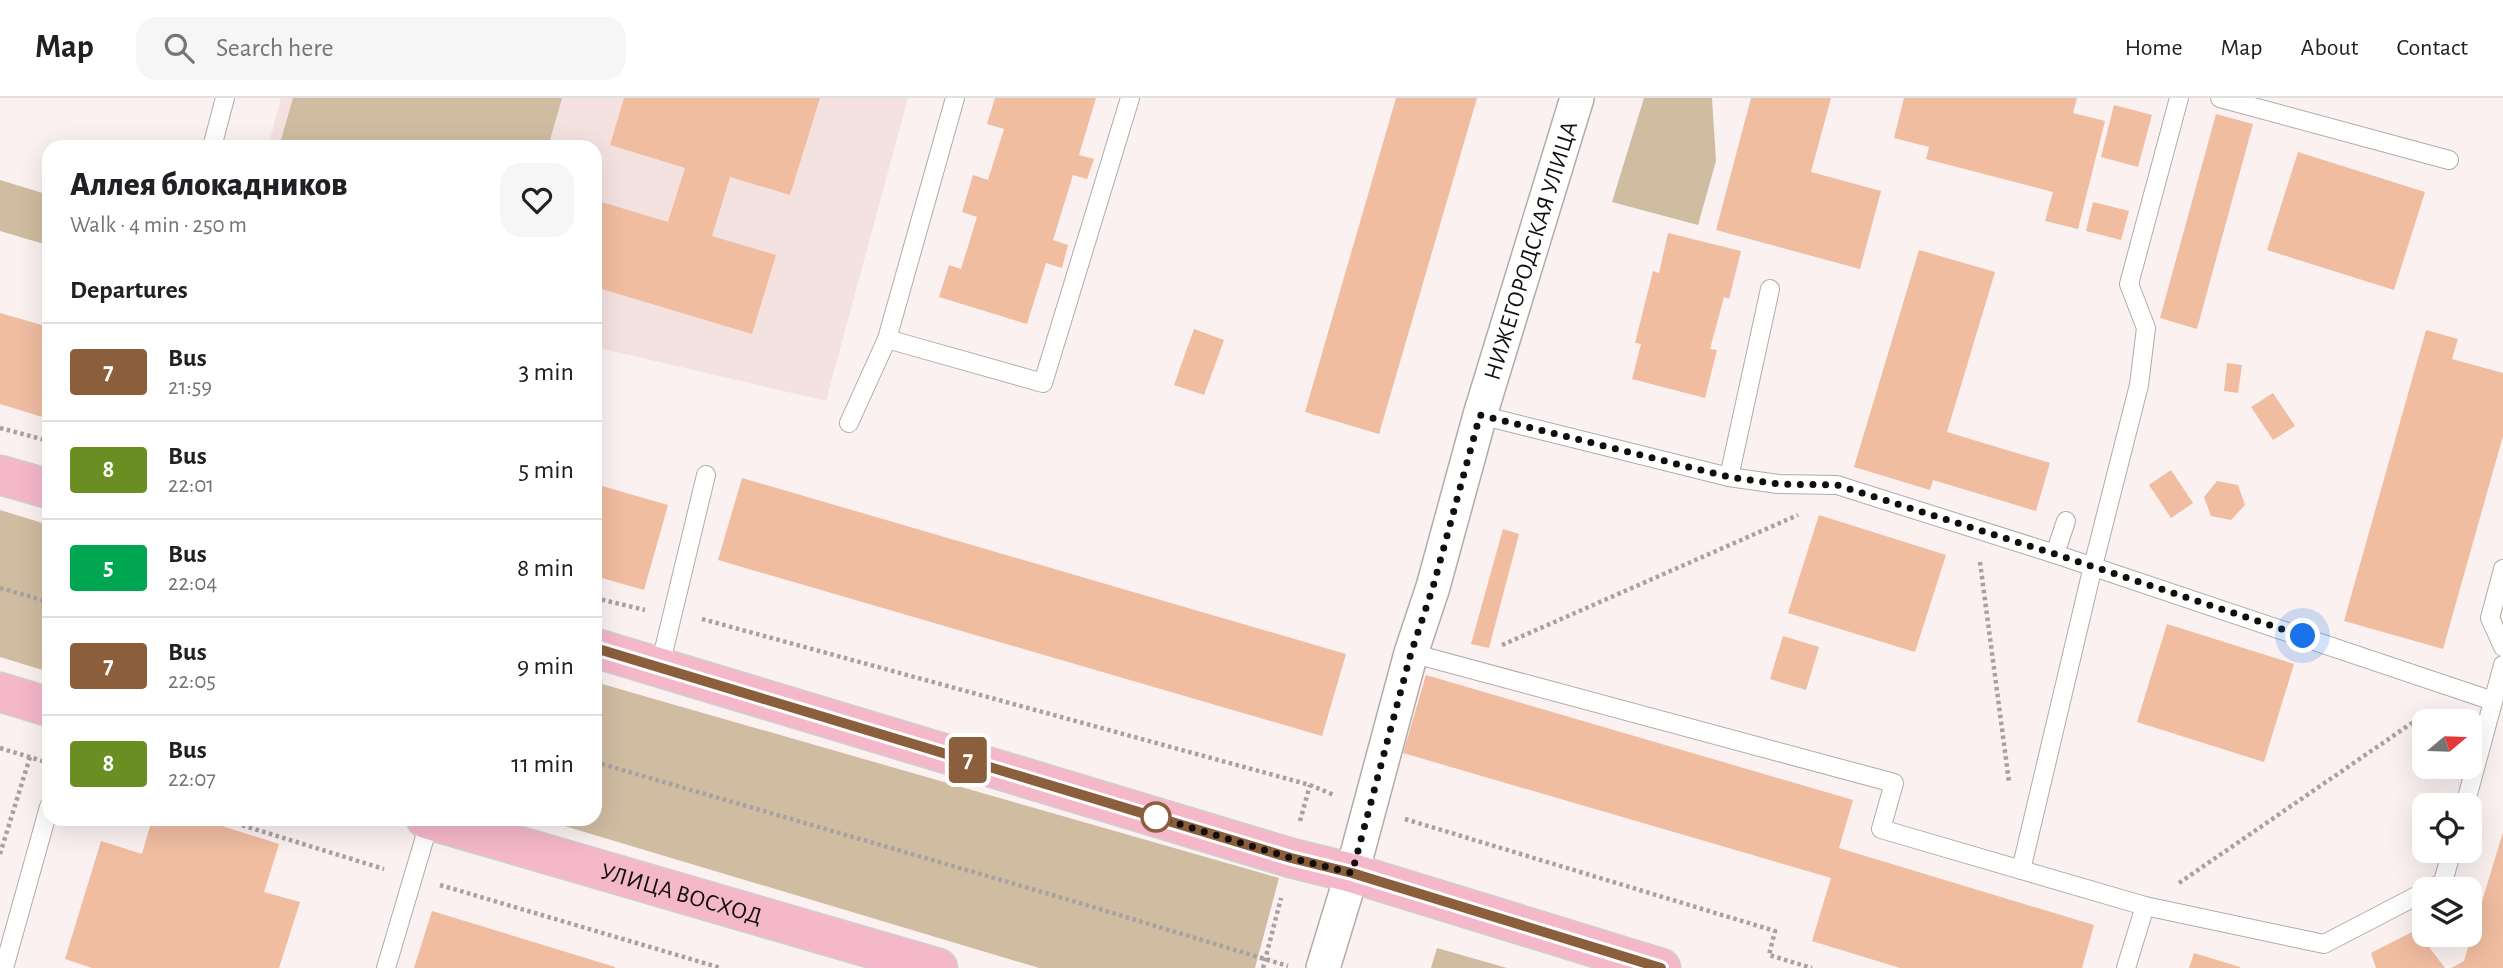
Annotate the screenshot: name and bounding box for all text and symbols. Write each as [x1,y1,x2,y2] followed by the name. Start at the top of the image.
[136,17,626,80] search box
[160,29,198,67] icon: search
[35,31,94,64] text: Map
[216,35,334,61] text: Search here
[2125,36,2183,60] text: Home
[2221,36,2263,60] text: Map
[2301,36,2358,60] text: About
[2396,36,2468,60] text: Contact
[1480,118,1582,383] street label: НИЖЕГОРОДСКАЯ УЛИЦА
[500,163,574,237] button: heart
[70,169,348,202] text: Аллея блокадников
[70,214,247,237] text: Walk · 4 min · 250 m
[70,277,188,303] text: Departures
[168,345,207,371] text: Bus
[518,359,574,385] text: 3 min
[103,360,114,384] text: 7
[168,376,212,399] text: 21:59
[168,443,207,469] text: Bus
[518,457,574,483] text: 5 min
[103,458,114,482] text: 8
[168,474,214,497] text: 22:01
[168,541,207,567] text: Bus
[517,555,574,581] text: 8 min
[103,556,114,580] text: 5
[168,572,217,595] text: 22:04
[2285,618,2320,653] your location
[168,639,207,665] text: Bus
[517,653,574,679] text: 9 min
[103,654,114,678] text: 7
[168,670,216,693] text: 22:05
[2412,709,2482,779] north arrow
[2412,709,2482,947] map controls
[168,737,207,763] text: Bus
[945,737,991,783] line badge: 7
[963,748,973,772] text: 7
[511,751,574,777] text: 11 min
[103,752,114,776] text: 8
[168,768,216,791] text: 22:07
[2412,793,2482,863] button: locate
[1141,802,1171,832] unlabelled marker
[598,859,765,929] street label: УЛИЦА ВОСХОД
[2412,877,2482,947] button: layers

